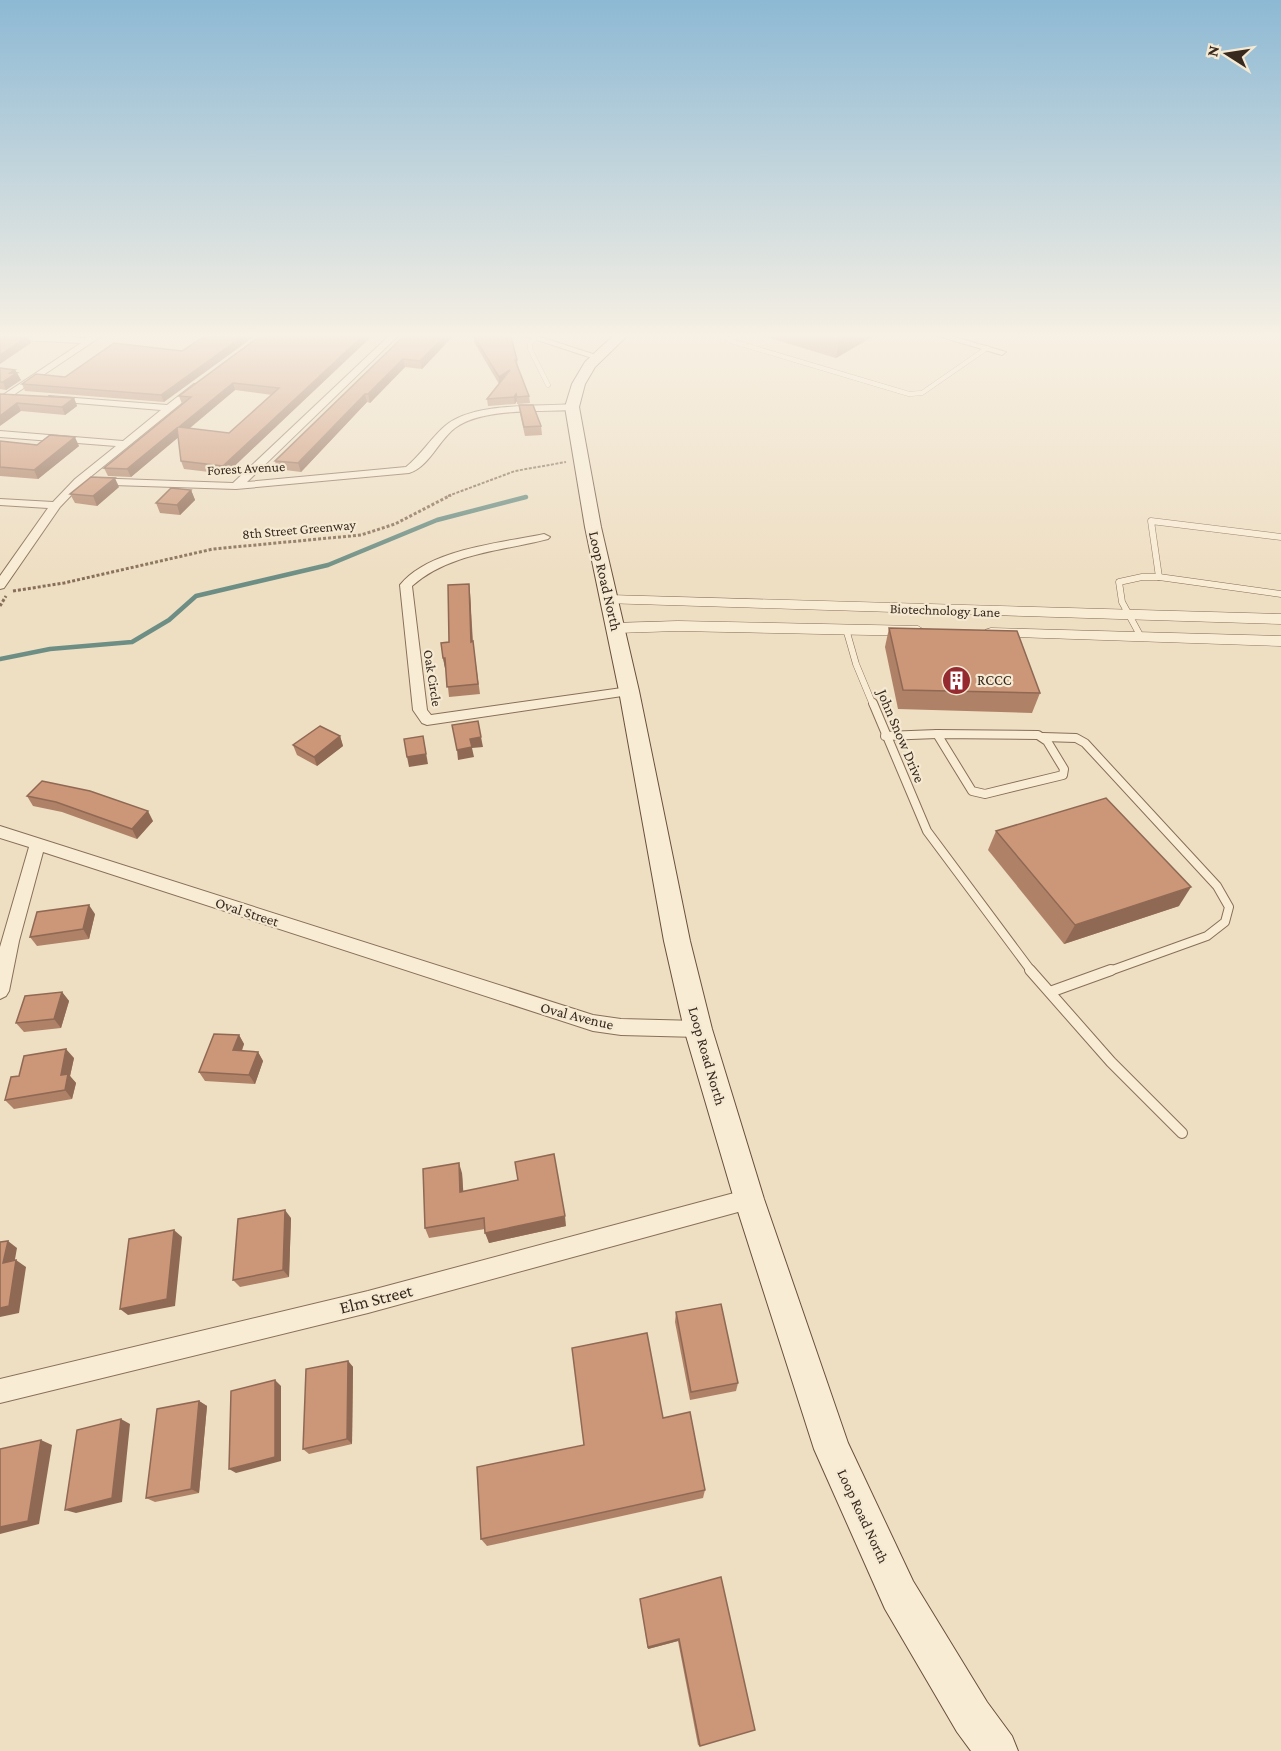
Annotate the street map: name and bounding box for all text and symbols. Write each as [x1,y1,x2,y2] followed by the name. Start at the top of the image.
[1197,24,1257,84] north arrow
[1203,44,1222,58] text: N
[206,458,286,478] street label: Forest Avenue
[241,516,357,542] street label: 8th Street Greenway
[585,530,624,633] street label: Loop Road North
[890,600,1000,620] street label: Biotechnology Lane
[421,648,445,708] street label: Oak Circle
[940,664,972,696] building icon: RCCC
[977,672,1012,688] place label: RCCC
[872,685,928,786] street label: John Snow Drive
[213,894,282,930] street label: Oval Street
[539,999,616,1033] street label: Oval Avenue
[684,1005,729,1107] street label: Loop Road North
[337,1280,416,1318] street label: Elm Street
[833,1466,892,1566] street label: Loop Road North

